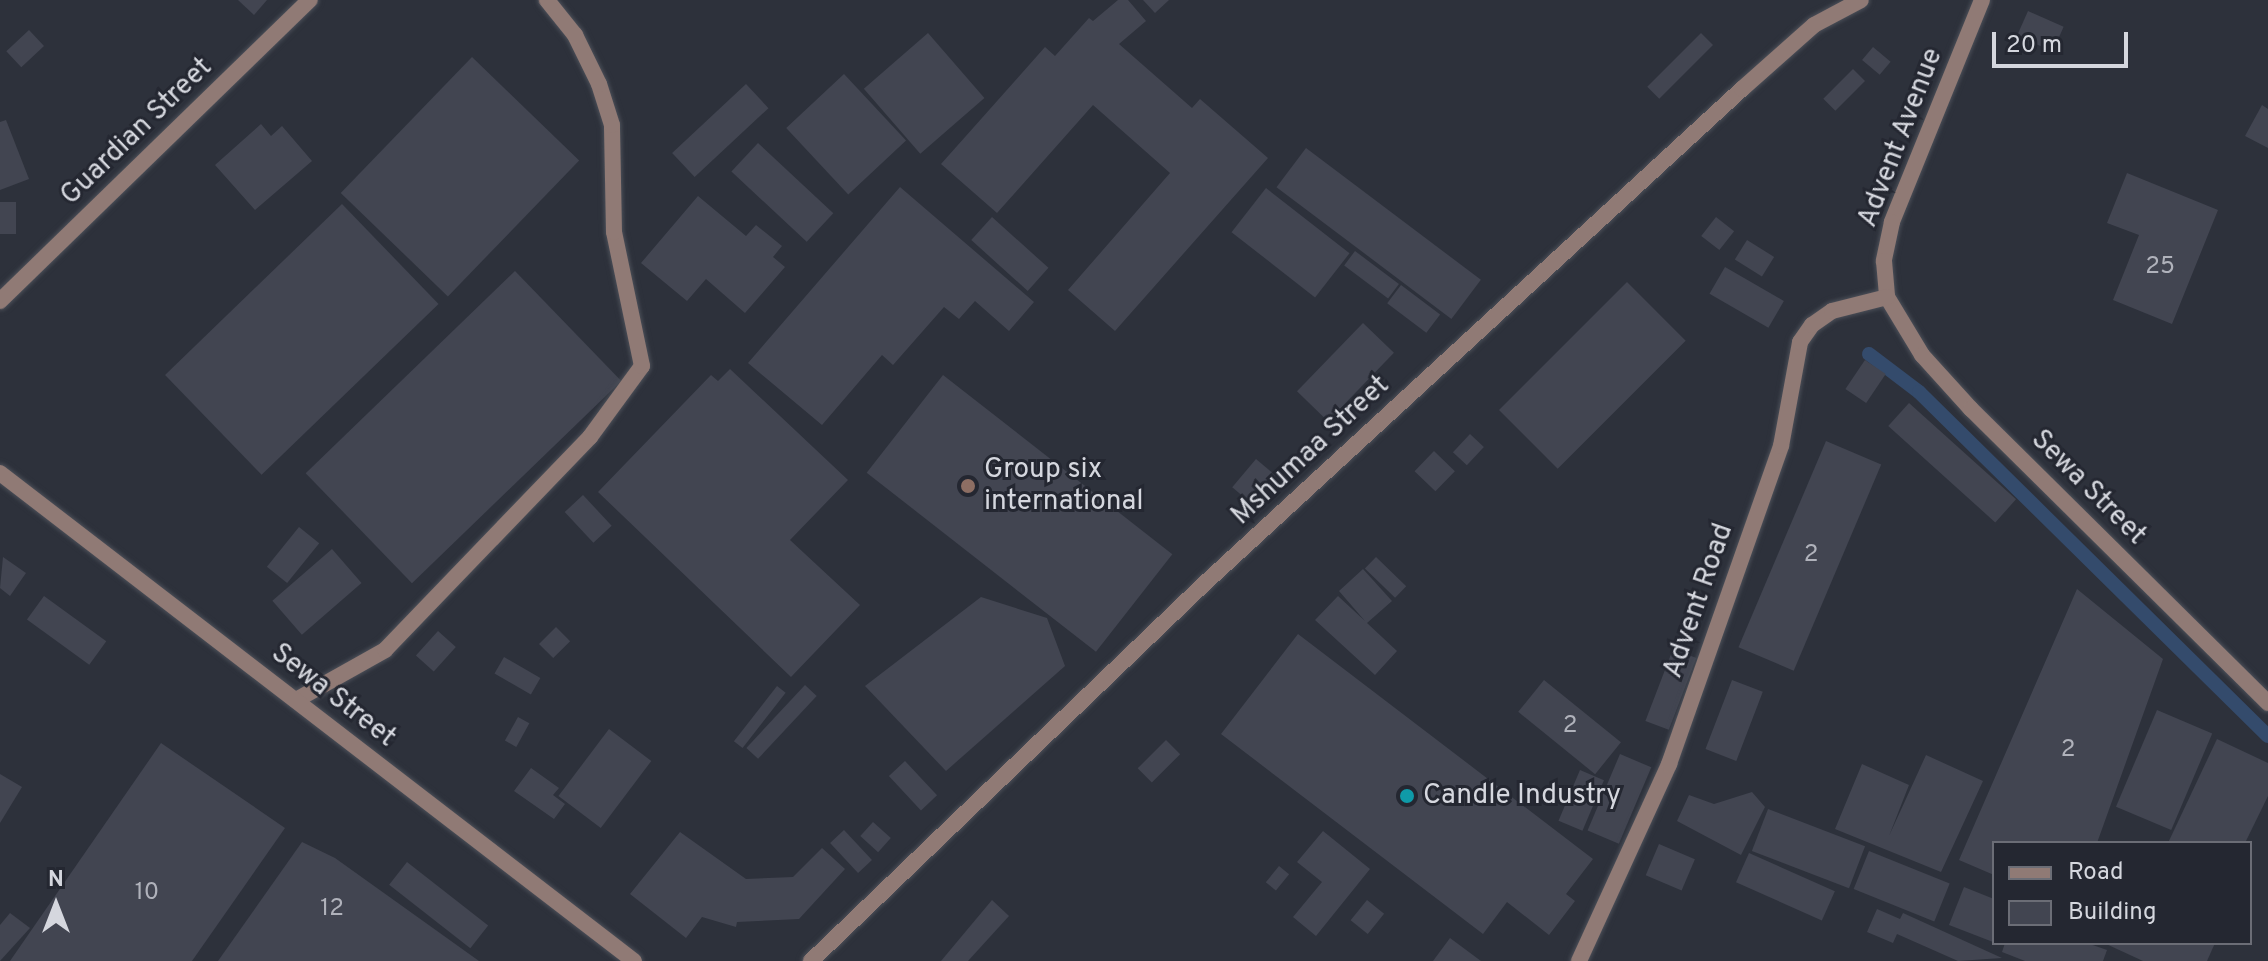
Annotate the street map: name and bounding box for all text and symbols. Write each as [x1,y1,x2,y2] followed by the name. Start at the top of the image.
[1996,16,2132,66] scale bar
[2006,31,2062,61] text: 20 m
[1851,43,1951,233] street label: Advent Avenue
[54,51,220,213] street label: Guardian Street
[2145,254,2175,282] house number: 25
[1225,369,1397,533] street label: Mshumaa Street
[2023,423,2153,553] street label: Sewa Street
[984,453,1144,519] place label: Group six international
[959,477,977,495] marker: Group six international
[1657,519,1741,683] street label: Advent Road
[1804,542,1818,570] house number: 2
[264,637,402,755] street label: Sewa Street
[1563,713,1577,741] house number: 2
[2061,737,2075,765] house number: 2
[1423,779,1621,813] place label: Candle Industry
[1398,787,1416,805] marker: Candle Industry
[1992,841,2252,945] legend
[2068,858,2124,888] text: Road
[16,865,96,945] north arrow
[48,867,64,894] text: N
[135,880,159,908] house number: 10
[320,896,344,924] house number: 12
[2068,898,2157,928] text: Building

